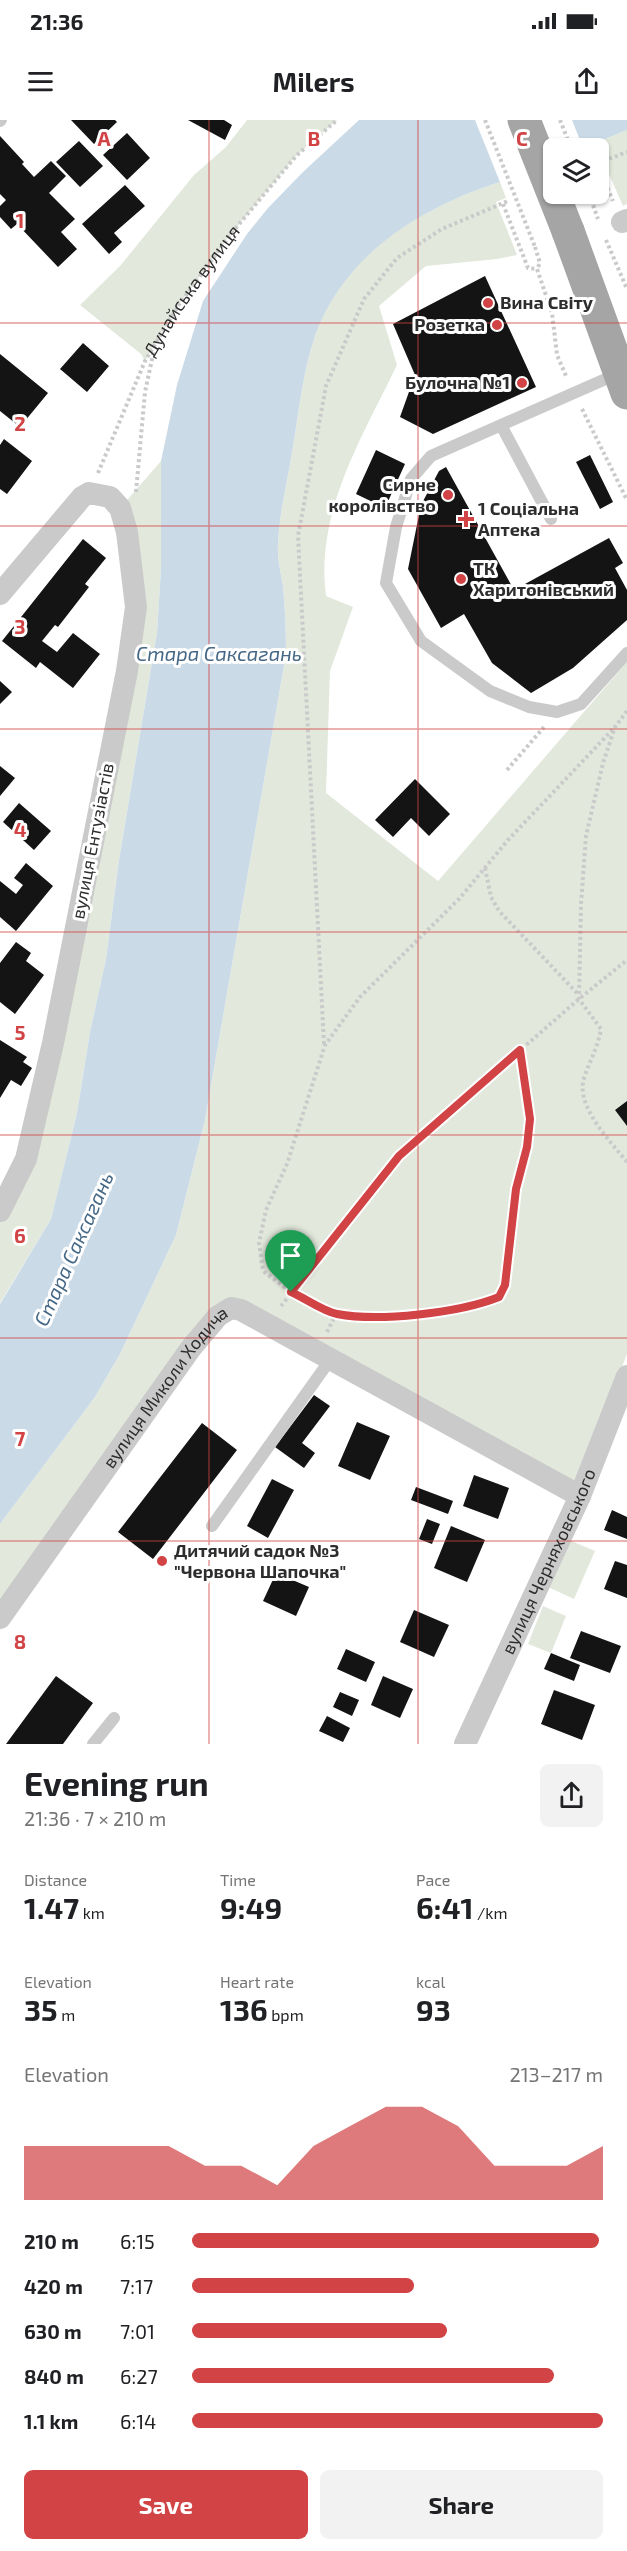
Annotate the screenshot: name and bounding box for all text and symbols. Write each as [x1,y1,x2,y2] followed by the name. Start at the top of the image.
[30,8,83,34] text: 21:36
[24,65,57,98] icon: menu
[272,65,355,97] text: Milers
[570,65,603,98] icon: share
[97,126,111,150] text: A
[308,126,320,150] text: B
[516,126,528,150] text: C
[543,138,609,204] map controls
[543,138,609,204] button: layers
[16,208,24,232] text: 1
[138,220,244,360] street label: Дунайська вулиця
[500,291,594,313] place label: Вина Світу
[481,296,495,310] marker: Вина Світу
[414,313,485,335] place label: Розетка
[490,318,504,332] marker: Розетка
[405,371,510,393] place label: Булочна №1
[515,376,529,390] marker: Булочна №1
[14,411,26,435] text: 2
[328,473,436,516] place label: Сирне королівство
[441,488,455,502] marker: Сирне королівство
[478,497,579,540] place label: 1 Соціальна Аптека
[459,512,473,526] marker: 1 Соціальна Аптека
[473,557,614,600] place label: ТК Харитонівський
[454,572,468,586] marker: ТК Харитонівський
[14,614,26,638] text: 3
[136,641,302,665] water label: Стара Саксагань
[66,761,118,921] street label: вулиця Ентузіастів
[14,817,27,841] text: 4
[14,1020,26,1044] text: 5
[28,1168,118,1329] water label: Стара Саксагань
[14,1223,26,1247] text: 6
[265,1230,316,1292] pin
[274,1239,307,1272] icon: arrive
[97,1301,231,1472] street label: вулиця Миколи Ходича
[15,1426,26,1450] text: 7
[496,1465,600,1657] street label: вулиця Черняховського
[174,1539,346,1582] place label: Дитячий садок №3 "Червона Шапочка"
[155,1554,169,1568] marker: Дитячий садок №3 "Червона Шапочка"
[14,1629,26,1653] text: 8
[24,1763,209,1803] text: Evening run
[540,1764,603,1827] button: share
[24,1806,166,1830] text: 21:36 · 7 × 210 m
[24,1870,87,1889] text: Distance
[220,1870,256,1889] text: Time
[416,1870,450,1889] text: Pace
[24,1889,79,1925] text: 1.47
[220,1889,282,1925] text: 9:49
[416,1889,473,1925] text: 6:41
[79,1903,105,1922] text: km
[473,1903,508,1922] text: /km
[24,1972,92,1991] text: Elevation
[220,1972,294,1991] text: Heart rate
[416,1972,445,1991] text: kcal
[24,1991,58,2027] text: 35
[220,1991,268,2027] text: 136
[416,1991,451,2027] text: 93
[58,2005,75,2024] text: m
[268,2005,304,2024] text: bpm
[24,2062,109,2086] text: Elevation
[509,2062,603,2086] text: 213–217 m
[24,2229,79,2253] text: 210 m
[120,2229,155,2253] text: 6:15
[24,2274,83,2298] text: 420 m
[120,2274,153,2298] text: 7:17
[24,2319,82,2343] text: 630 m
[120,2319,155,2343] text: 7:01
[24,2364,84,2388] text: 840 m
[120,2364,158,2388] text: 6:27
[24,2409,78,2433] text: 1.1 km
[120,2409,156,2433] text: 6:14
[24,2470,308,2539] button: Save
[320,2470,603,2539] button: Share

